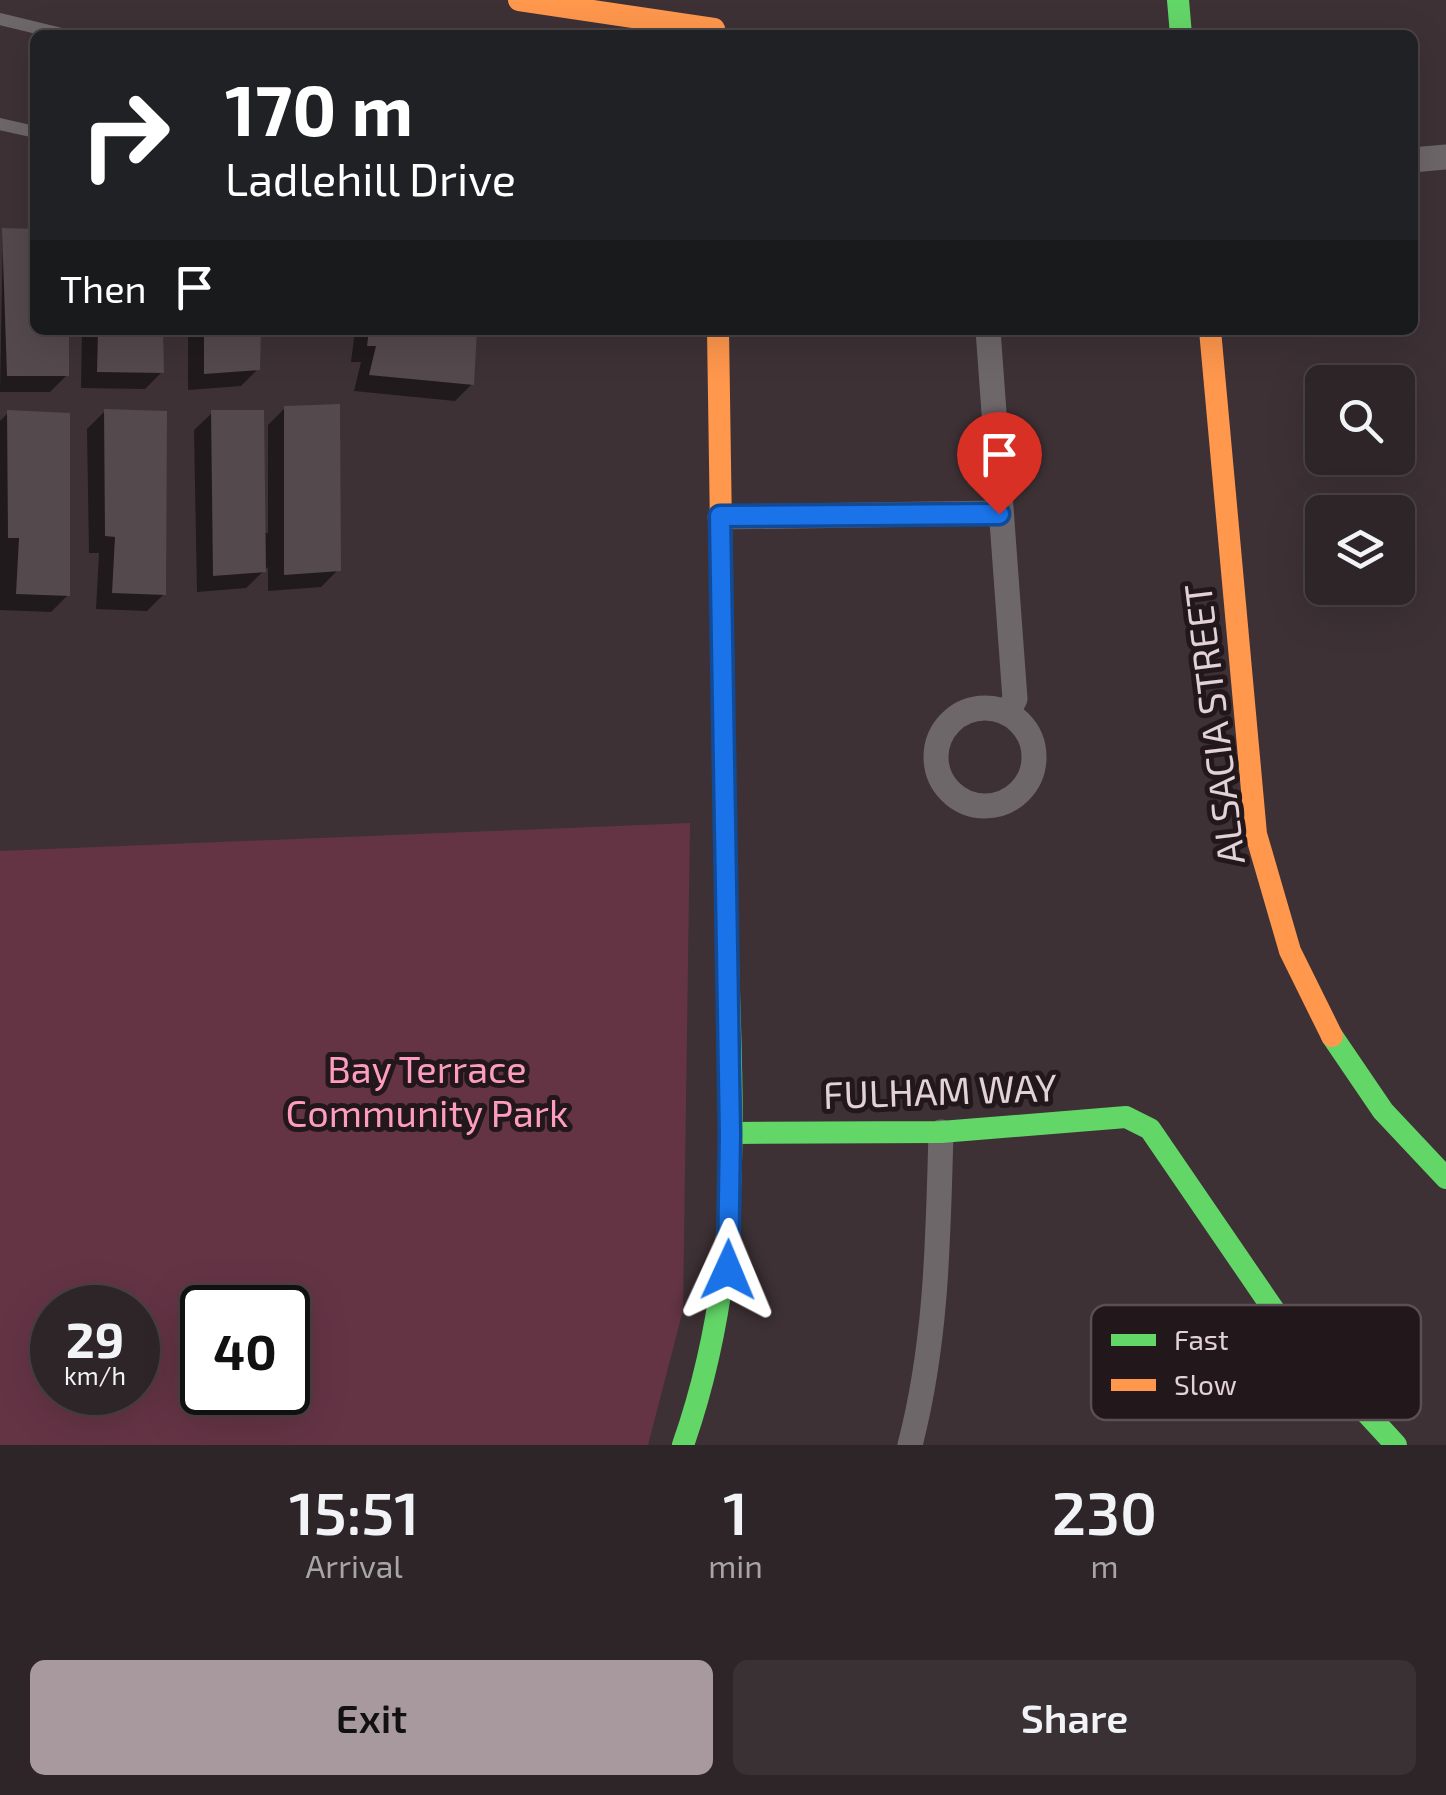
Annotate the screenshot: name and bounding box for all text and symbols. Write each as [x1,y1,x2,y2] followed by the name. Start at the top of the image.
[225,66,413,150] text: 170 m
[60,70,190,200] icon: right
[225,151,516,205] text: Ladlehill Drive
[167,260,222,315] icon: arrive
[60,265,147,311] text: Then
[1305,365,1415,605] map controls
[1305,365,1415,475] button: search
[957,412,1042,515] pin
[972,427,1027,482] icon: arrive
[1305,495,1415,605] button: layers
[1173,581,1253,867] street label: ALSACIA STREET
[286,1045,568,1135] park label: Bay Terrace Community Park
[822,1063,1058,1117] street label: FULHAM WAY
[676,1218,780,1322] position arrow
[180,1285,310,1415] speed limit sign: 40
[1091,1305,1421,1420] legend
[66,1308,124,1368] text: 29
[1174,1322,1229,1356] text: Fast
[64,1360,126,1390] text: km/h
[1174,1367,1237,1401] text: Slow
[289,1475,419,1547] text: 15:51
[723,1475,748,1547] text: 1
[1052,1475,1157,1547] text: 230
[305,1546,403,1584] text: Arrival
[708,1546,763,1584] text: min
[1090,1546,1118,1584] text: m
[30,1660,713,1775] button: Exit
[733,1660,1416,1775] button: Share

